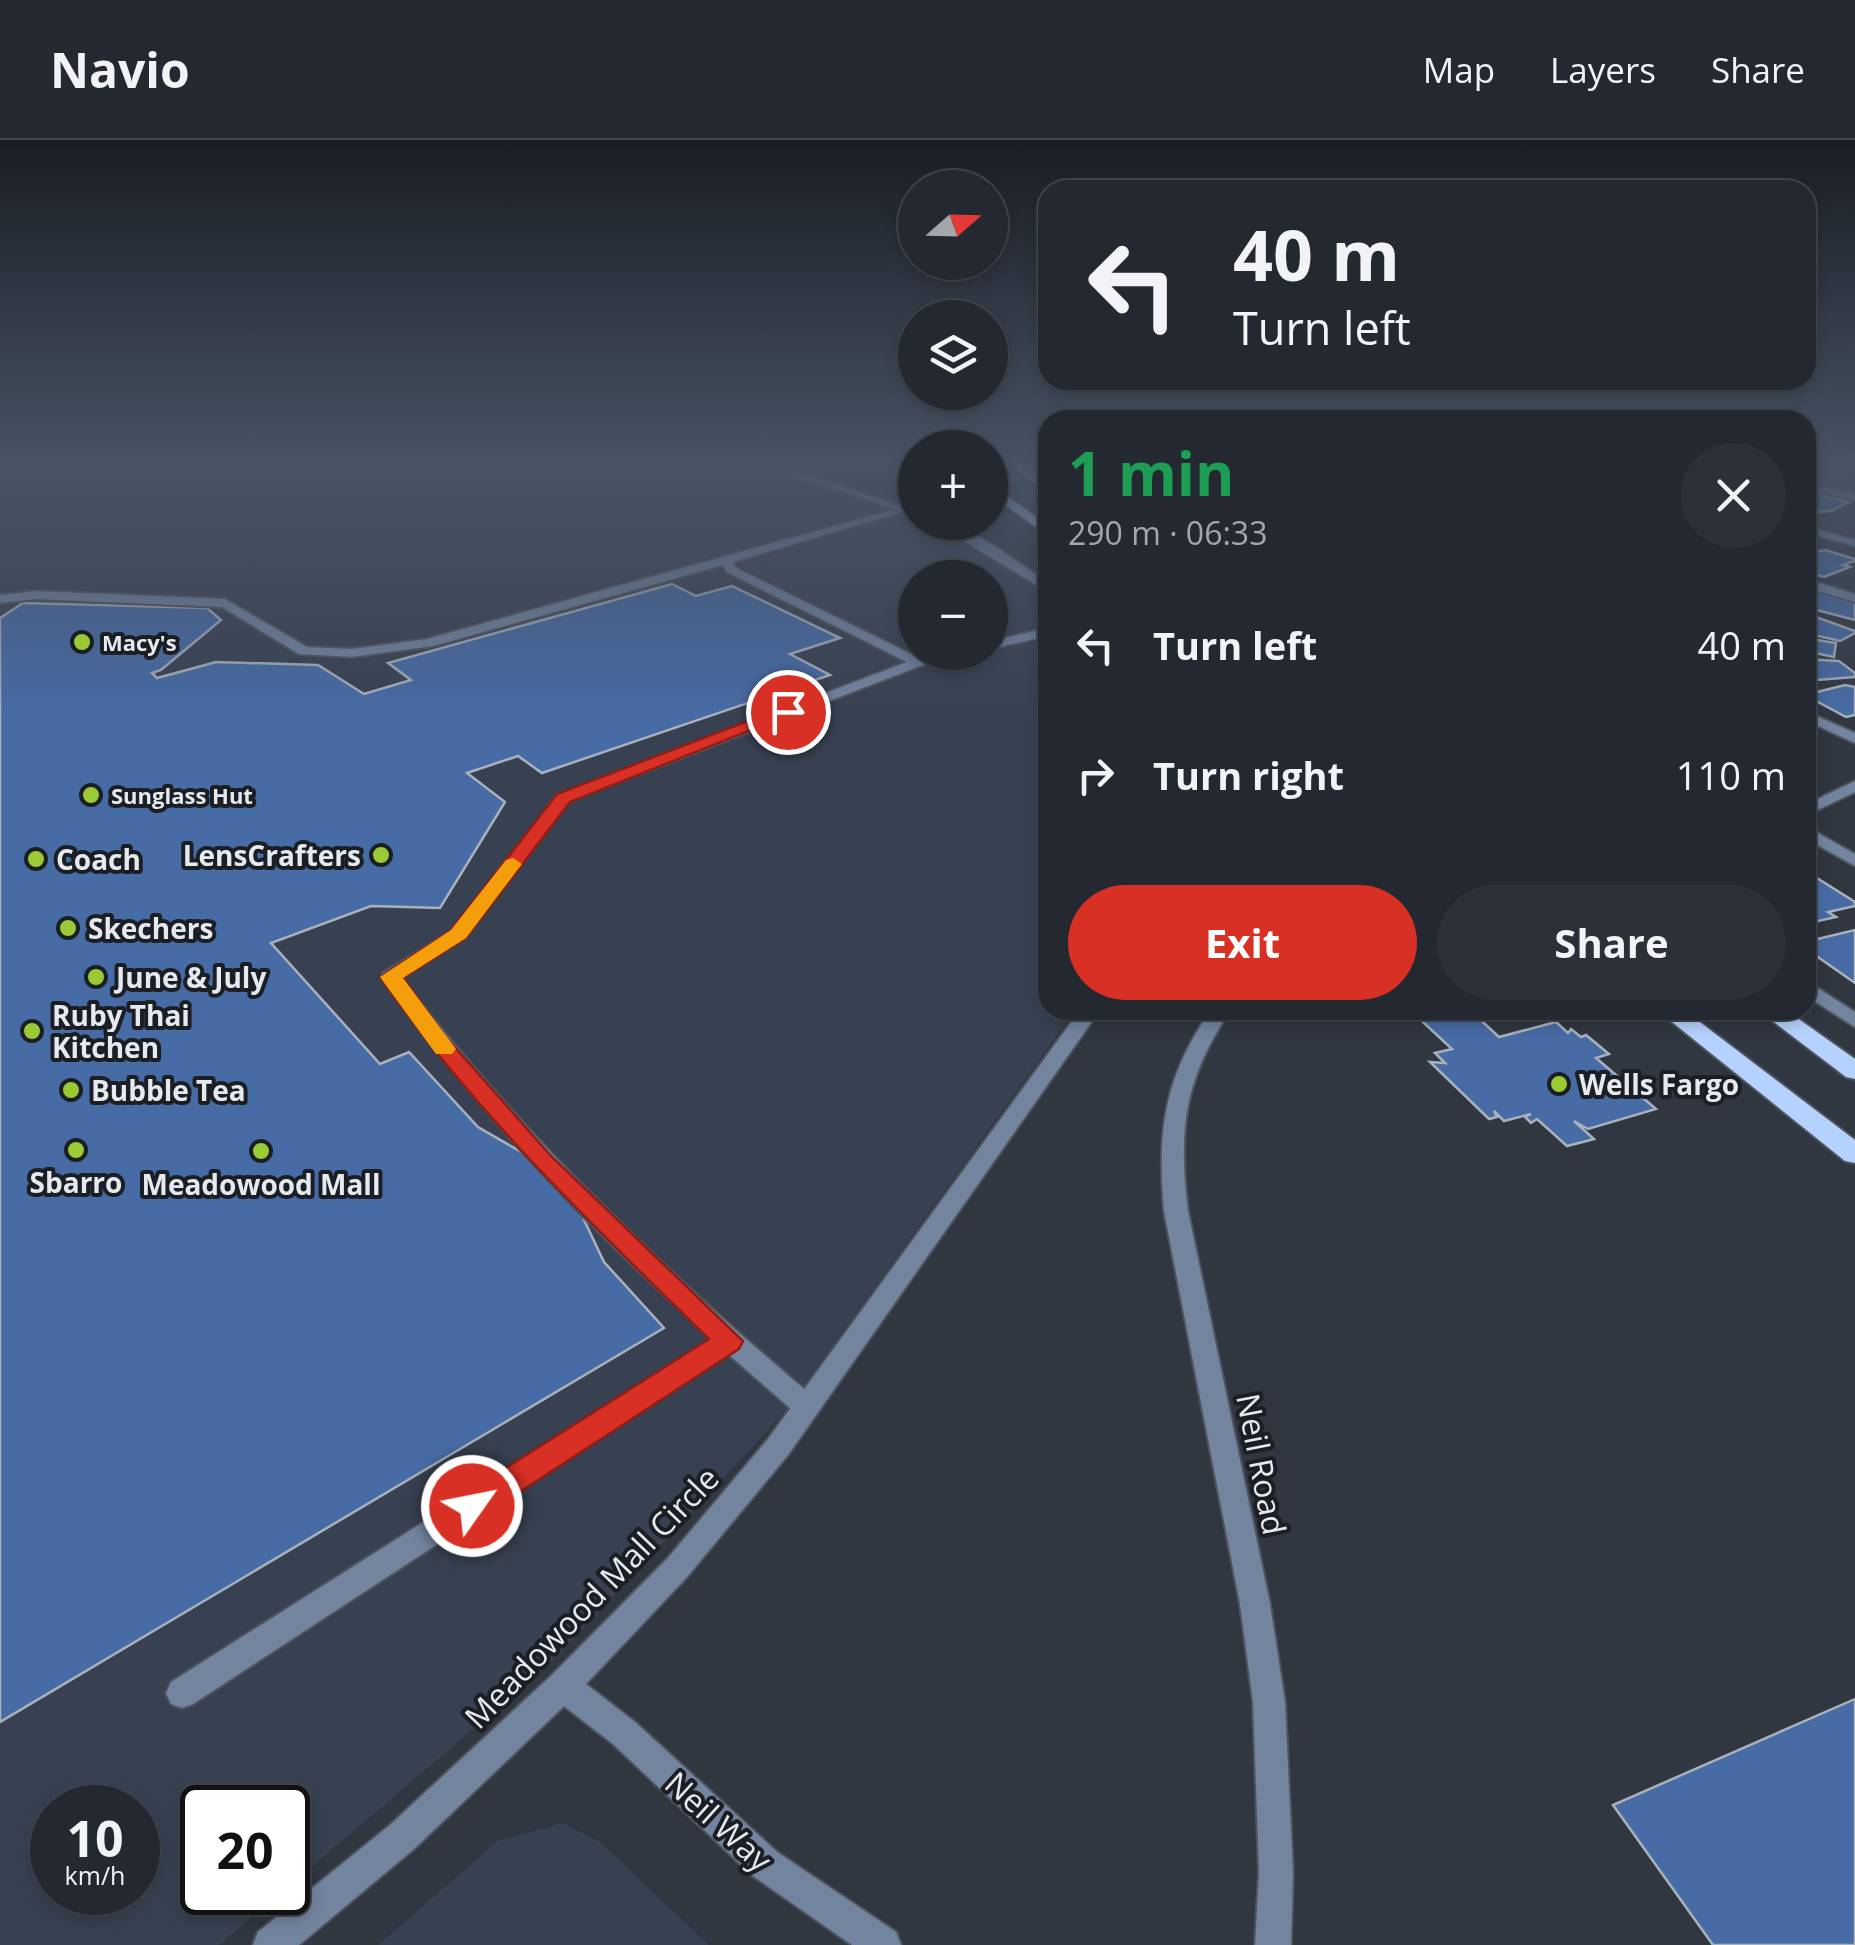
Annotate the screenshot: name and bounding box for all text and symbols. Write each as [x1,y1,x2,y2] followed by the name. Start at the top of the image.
[50,37,190,102] text: Navio
[1423,46,1495,93] text: Map
[1550,46,1656,93] text: Layers
[1711,46,1805,93] text: Share
[898,170,1008,280] north arrow
[898,170,1008,670] map controls
[1233,206,1400,302] text: 40 m
[1068,220,1198,350] icon: left
[1233,297,1411,358] text: Turn left
[898,300,1008,410] button: layers
[898,430,1008,540] button: +
[1068,432,1235,514] text: 1 min
[1681,443,1786,548] button: close
[1068,511,1267,554] text: 290 m · 06:33
[898,560,1008,670] button: −
[1068,618,1123,673] icon: left
[1153,619,1317,671] text: Turn left
[1697,619,1786,671] text: 40 m
[102,627,177,657] place label: Macy's
[71,631,93,653] marker: Macy's
[746,670,831,755] pin
[761,685,816,740] icon: arrive
[1068,748,1123,803] icon: right
[1153,749,1344,801] text: Turn right
[1676,749,1786,801] text: 110 m
[111,780,253,810] place label: Sunglass Hut
[80,784,102,806] marker: Sunglass Hut
[183,836,361,874] place label: LensCrafters
[56,840,141,878] place label: Coach
[370,844,392,866] marker: LensCrafters
[25,848,47,870] marker: Coach
[1068,885,1417,1000] button: Exit
[1437,885,1786,1000] button: Share
[88,909,213,947] place label: Skechers
[57,917,79,939] marker: Skechers
[113,958,266,996] place label: June & July
[85,966,107,988] marker: June & July
[52,996,190,1066] place label: Ruby Thai Kitchen
[21,1020,43,1042] marker: Ruby Thai Kitchen
[1579,1065,1739,1103] place label: Wells Fargo
[91,1071,246,1109] place label: Bubble Tea
[1548,1073,1570,1095] marker: Wells Fargo
[60,1079,82,1101] marker: Bubble Tea
[65,1139,87,1161] marker: Sbarro
[250,1140,272,1162] marker: Meadowood Mall
[30,1163,122,1201] place label: Sbarro
[142,1165,380,1203] place label: Meadowood Mall
[1227,1390,1297,1538] street label: Neil Road
[420,1454,524,1558] position arrow
[455,1457,727,1737] street label: Meadowood Mall Circle
[656,1762,782,1881] street label: Neil Way
[180,1785,310,1915] speed limit sign: 20
[66,1804,124,1872] text: 10
[65,1858,125,1892] text: km/h

